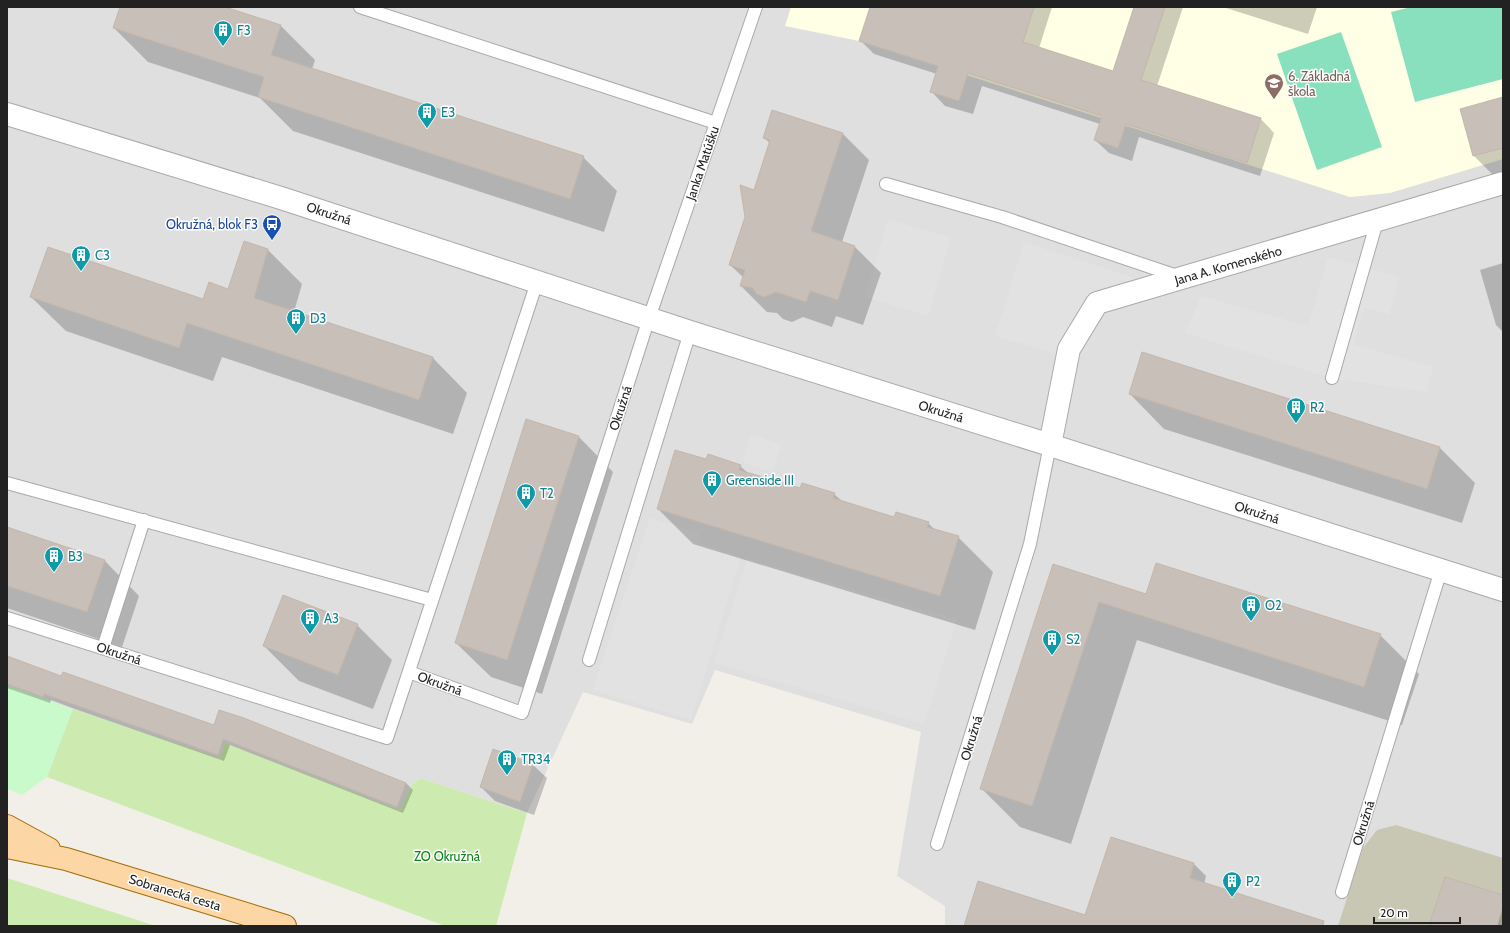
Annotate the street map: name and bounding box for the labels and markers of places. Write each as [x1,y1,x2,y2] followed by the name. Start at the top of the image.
[212,19,234,47] building icon: F3
[237,22,251,38] place label: F3
[1288,68,1351,99] place label: 6. Základná škola
[1263,72,1285,100] school or university icon: 6. Základná škola
[416,101,438,129] building icon: E3
[441,104,455,120] place label: E3
[261,213,283,241] bus stop icon: Okružná, blok F3
[166,216,258,232] place label: Okružná, blok F3
[70,244,92,272] building icon: C3
[95,247,110,263] place label: C3
[285,307,307,335] building icon: D3
[310,310,326,326] place label: D3
[1285,396,1307,424] building icon: R2
[1310,399,1325,415] place label: R2
[701,469,723,497] building icon: Greenside III
[726,472,794,488] place label: Greenside III
[515,482,537,510] building icon: T2
[540,485,554,501] place label: T2
[43,545,65,573] building icon: B3
[68,548,83,564] place label: B3
[1240,594,1262,622] building icon: O2
[1265,597,1282,613] place label: O2
[299,607,321,635] building icon: A3
[324,610,339,626] place label: A3
[1041,628,1063,656] building icon: S2
[1066,631,1081,647] place label: S2
[496,748,518,776] building icon: TR34
[521,751,551,767] place label: TR34
[1221,870,1243,898] building icon: P2
[1246,873,1260,889] place label: P2

